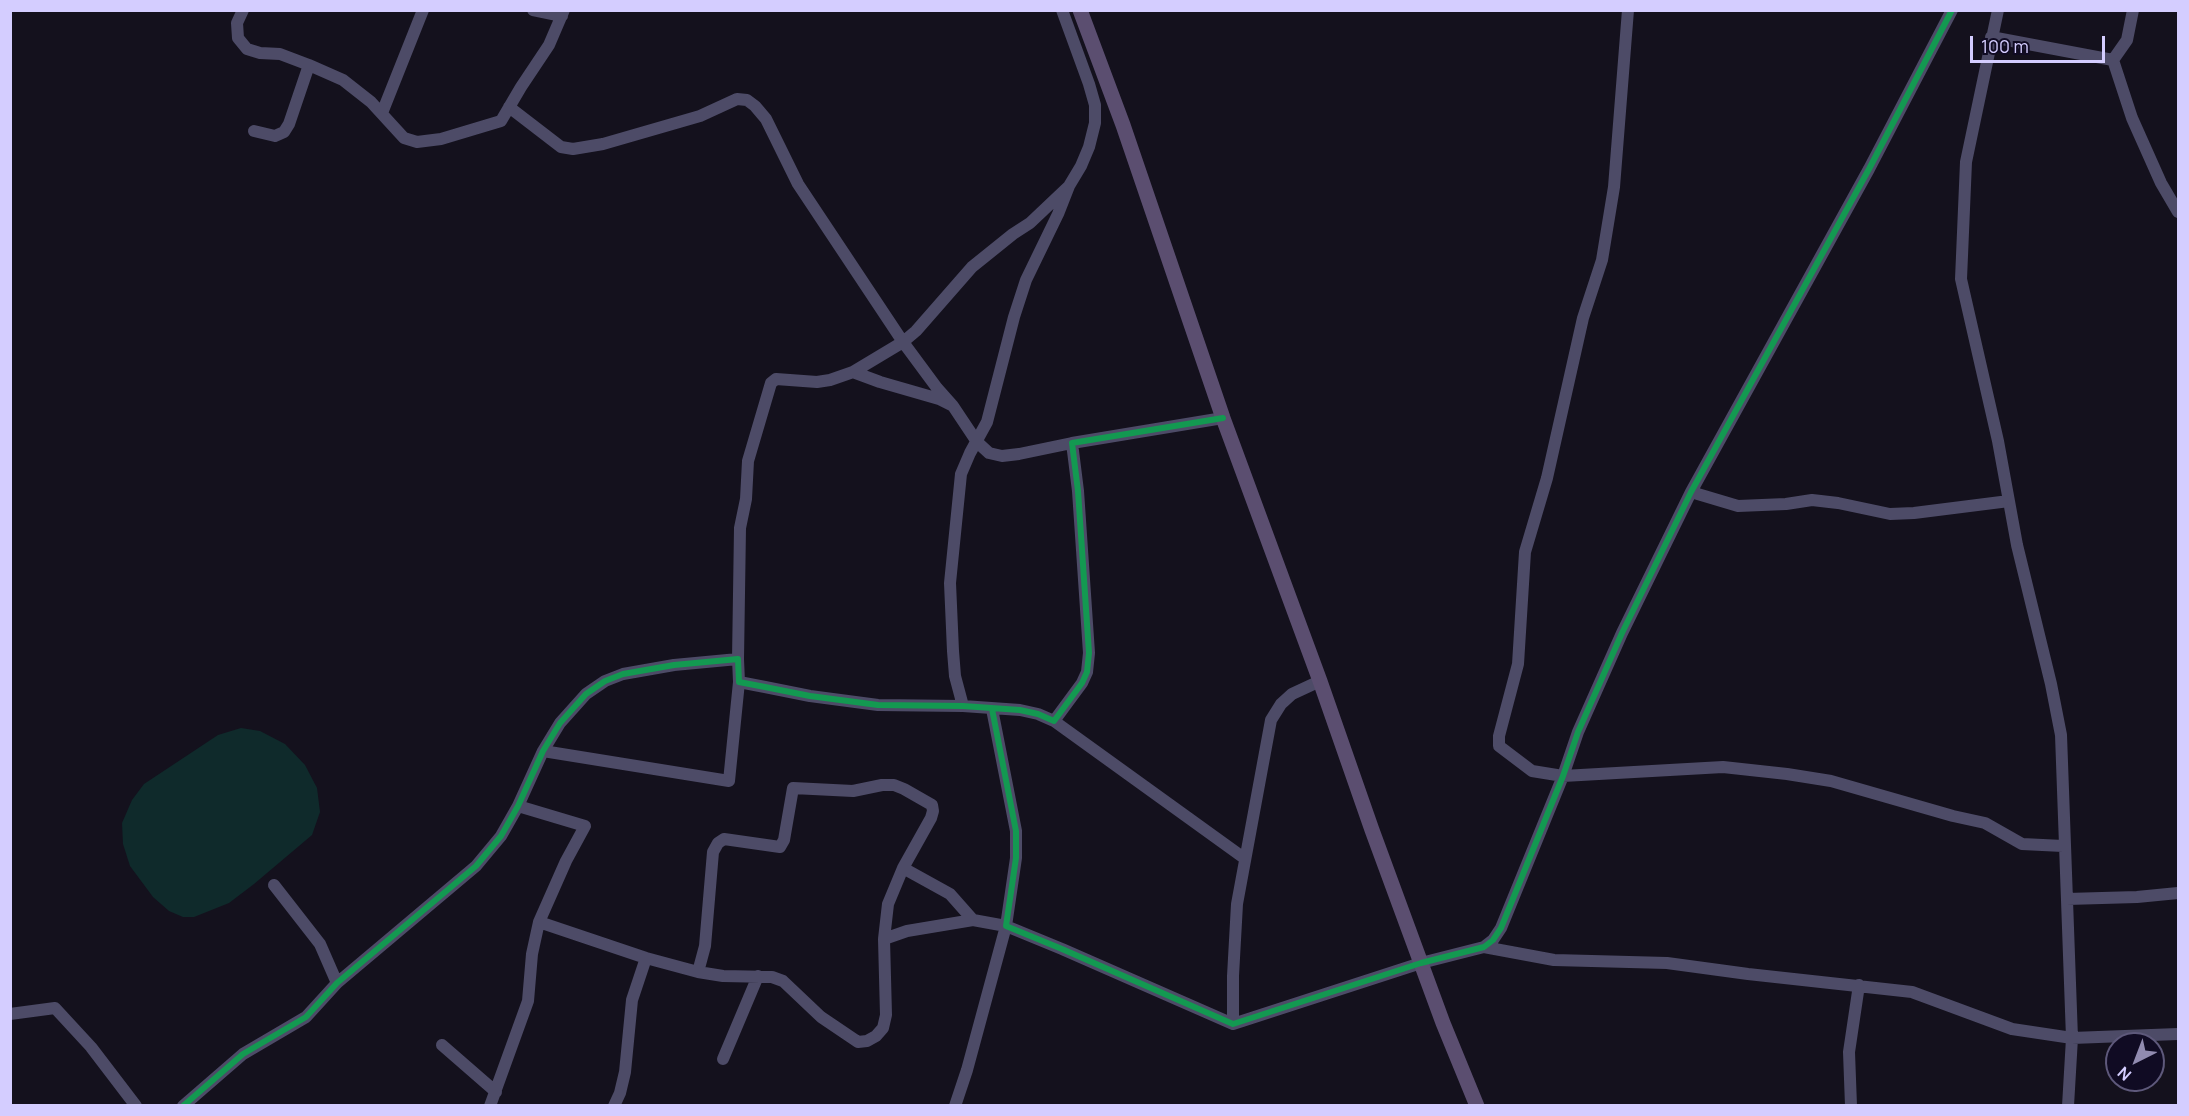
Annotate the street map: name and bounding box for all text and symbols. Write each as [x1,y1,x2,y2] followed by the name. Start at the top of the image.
[1973,24,2108,62] scale bar
[1981,34,2029,58] text: 100 m
[2105,1032,2165,1092] north arrow
[2113,1062,2136,1086] text: N

